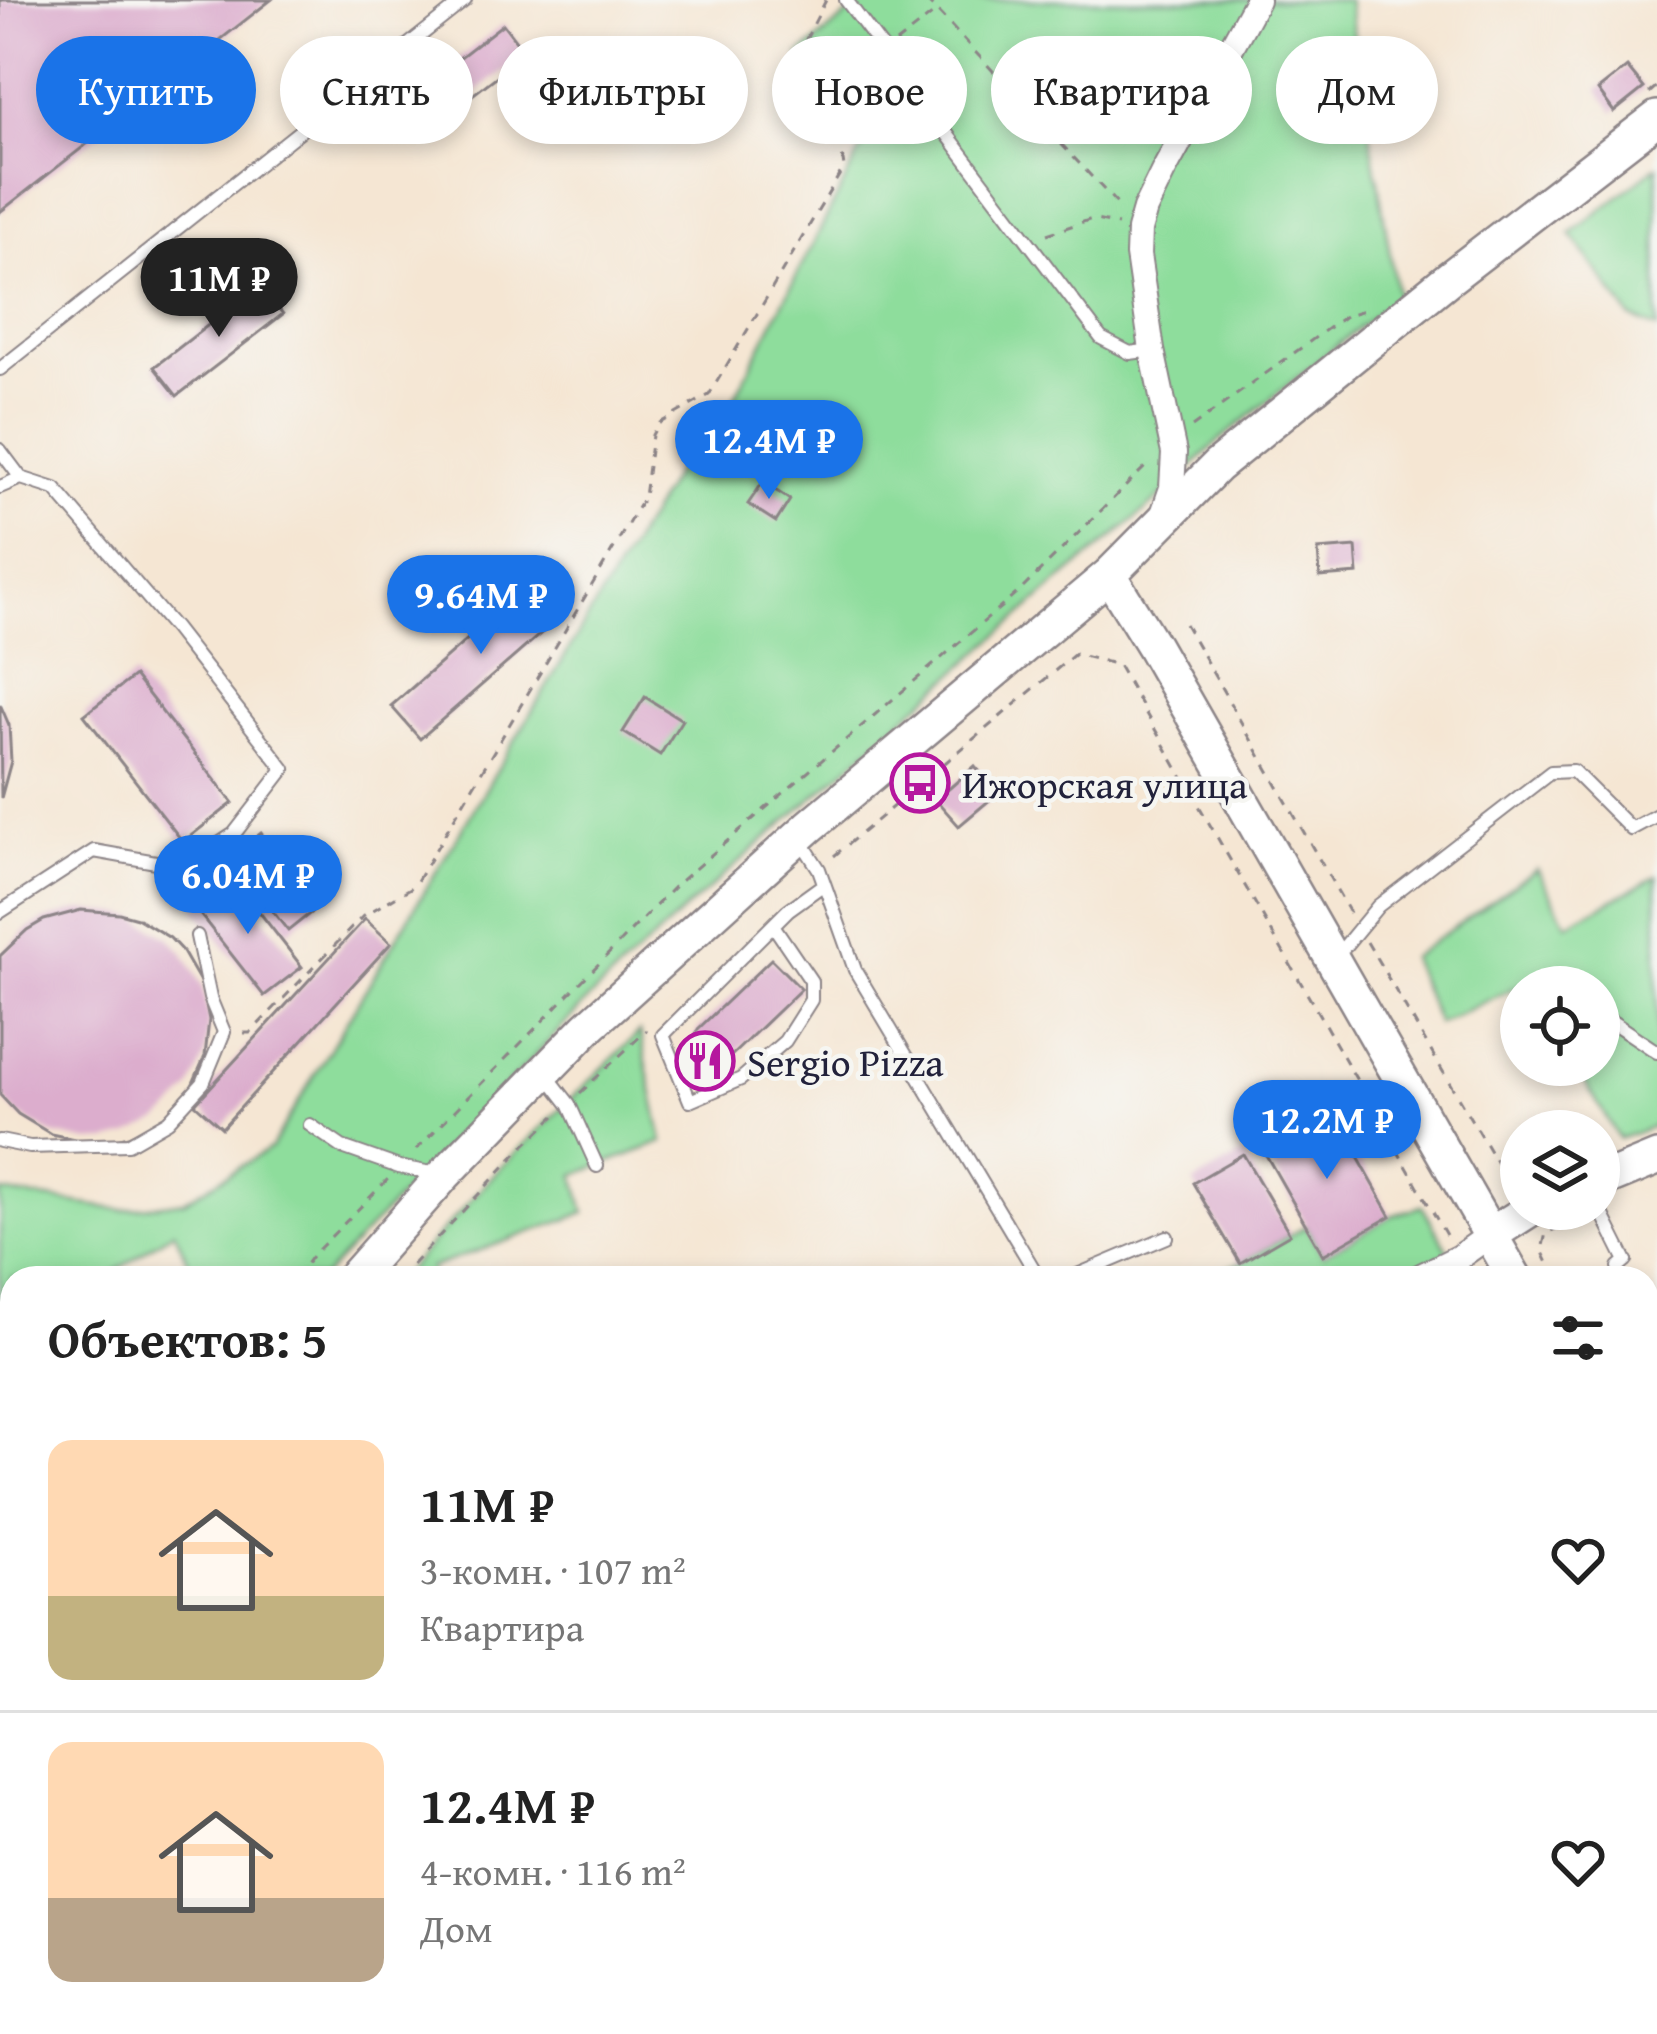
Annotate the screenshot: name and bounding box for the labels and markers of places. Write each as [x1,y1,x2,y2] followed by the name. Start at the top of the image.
[135,238,303,340] pin: 11M ₽
[658,400,880,502] pin: 12.4M ₽
[370,555,592,657] pin: 9.64M ₽
[889,752,951,814] bus stop icon: Ижорская улица
[962,755,1248,812] place label: Ижорская улица
[137,835,359,937] pin: 6.04M ₽
[674,1030,736,1092] restaurant icon: Sergio Pizza
[747,1033,944,1090] place label: Sergio Pizza
[1216,1080,1438,1182] pin: 12.2M ₽

